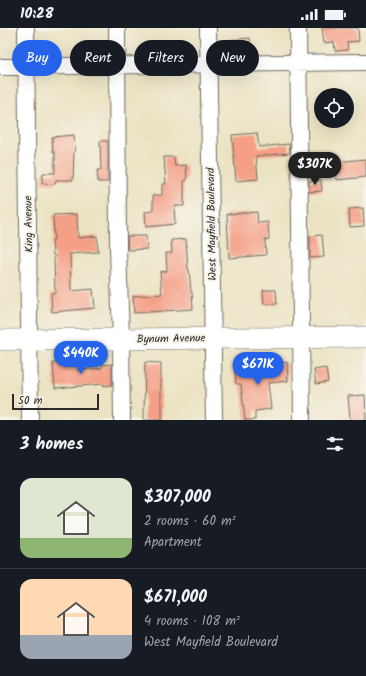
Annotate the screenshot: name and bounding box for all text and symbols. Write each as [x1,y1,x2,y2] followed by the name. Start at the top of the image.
[20,2,54,26] text: 10:28
[12,40,62,76] chip: Buy
[70,40,126,76] chip: Rent
[134,40,198,76] chip: Filters
[206,40,259,76] chip: New
[314,88,354,128] map controls
[314,88,354,128] button: locate
[287,152,343,186] pin: $307K
[297,154,333,175] text: $307K
[202,167,222,281] street label: West Mayfield Boulevard
[20,195,38,253] street label: King Avenue
[136,329,206,349] street label: Bynum Avenue
[53,341,109,375] pin: $440K
[63,343,99,364] text: $440K
[230,352,286,386] pin: $671K
[242,354,274,375] text: $671K
[12,392,99,411] scale bar
[18,392,43,410] text: 50 m
[20,431,83,458] text: 3 homes
[324,433,346,455] icon: filters
[144,484,211,511] text: $307,000
[52,494,100,542] icon: home
[144,511,236,532] text: 2 rooms · 60 m²
[144,532,202,553] text: Apartment
[144,584,207,611] text: $671,000
[52,595,100,643] icon: home
[144,611,240,632] text: 4 rooms · 108 m²
[144,632,278,653] text: West Mayfield Boulevard

